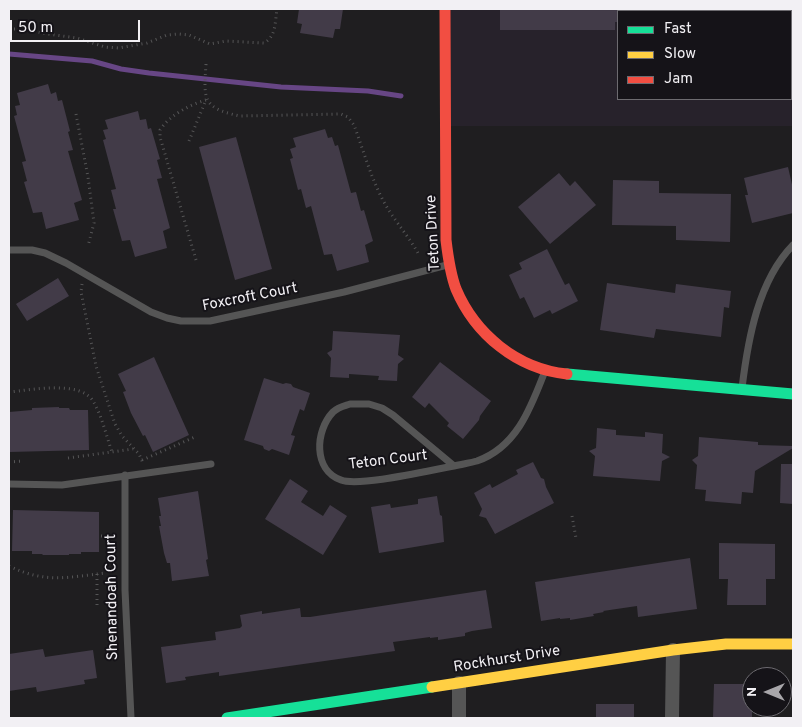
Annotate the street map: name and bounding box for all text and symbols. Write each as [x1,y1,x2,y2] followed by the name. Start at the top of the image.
[12,10,142,42] scale bar
[617,10,792,100] legend
[18,19,53,38] text: 50 m
[664,20,692,39] text: Fast
[664,45,696,64] text: Slow
[664,70,693,89] text: Jam
[423,194,445,272] street label: Teton Drive
[201,280,299,316] street label: Foxcroft Court
[347,447,429,475] street label: Teton Court
[103,534,123,660] street label: Shenandoah Court
[452,643,562,677] street label: Rockhurst Drive
[742,667,792,717] north arrow
[744,687,761,697] text: N

